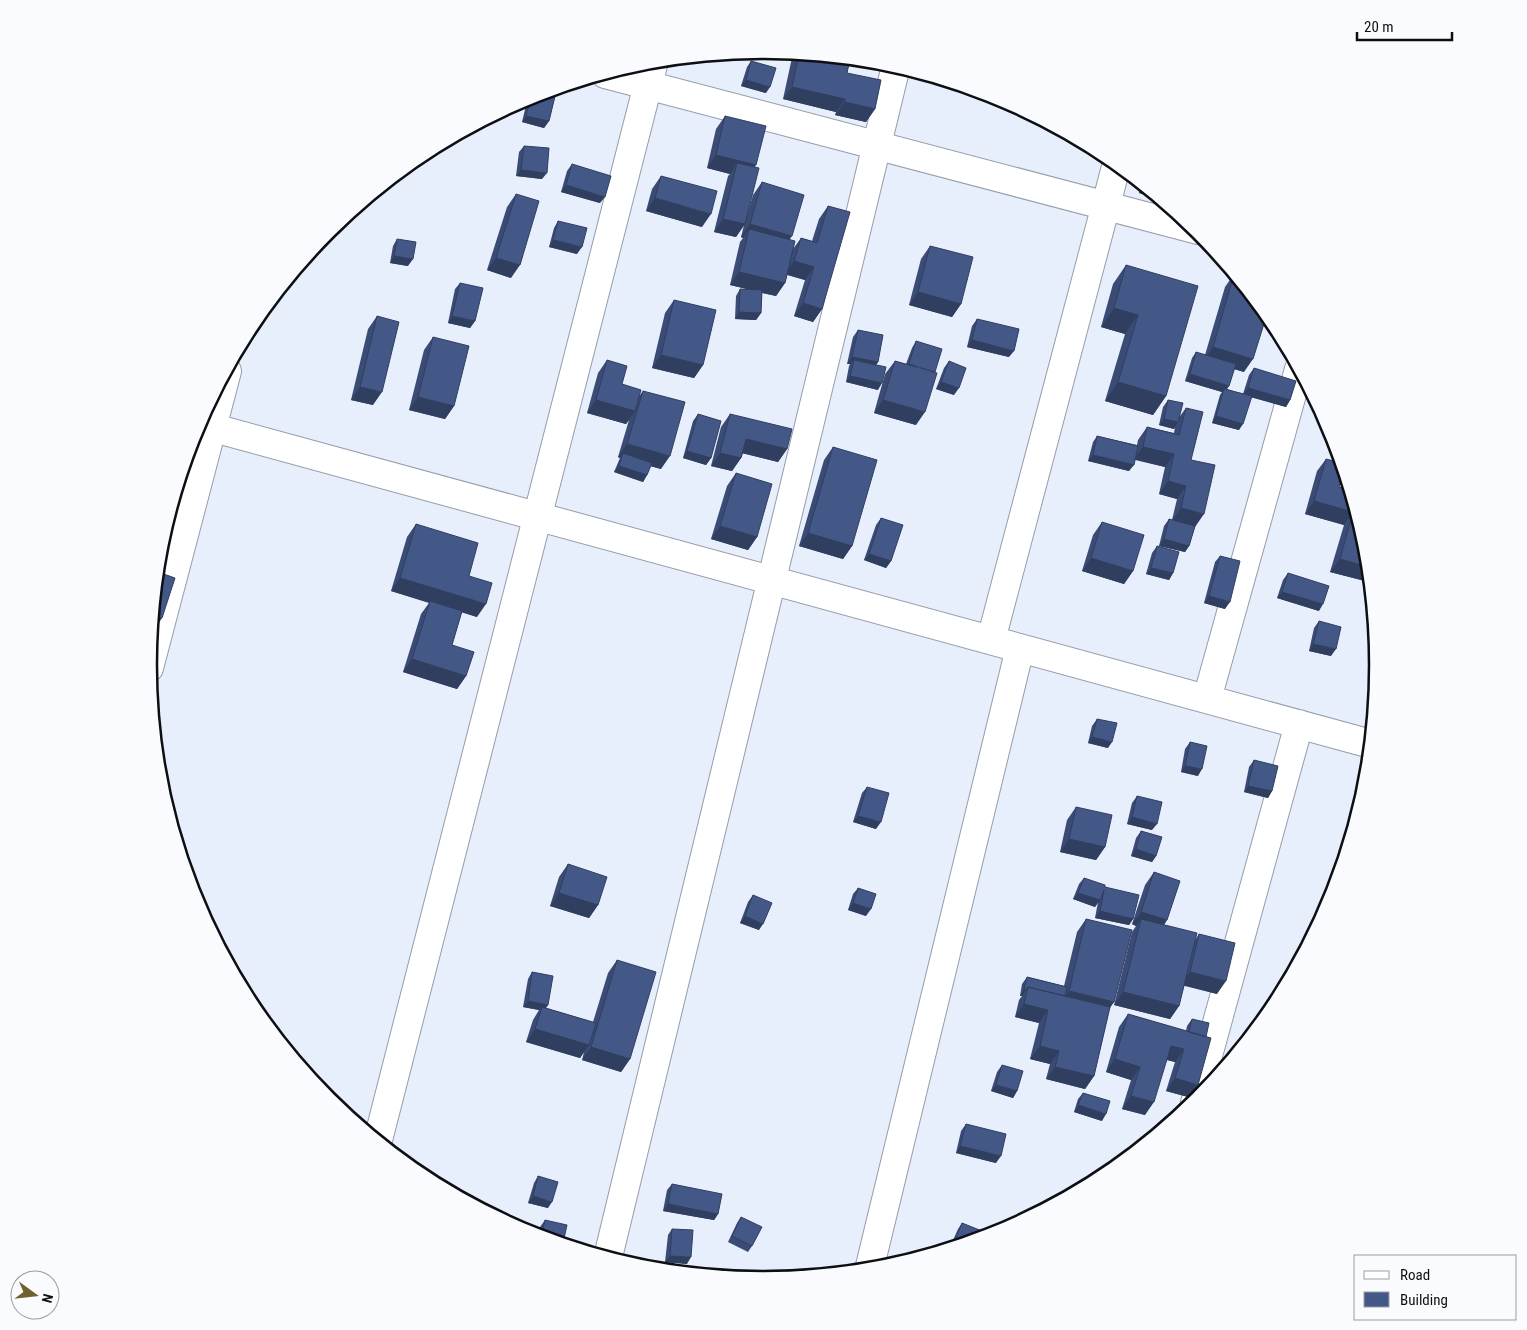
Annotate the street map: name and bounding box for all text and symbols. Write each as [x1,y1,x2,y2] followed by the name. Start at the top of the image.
[1357,10,1452,42] scale bar
[1364,18,1394,36] text: 20 m
[1354,1255,1517,1320] legend
[1400,1266,1430,1284] text: Road
[10,1270,60,1320] north arrow
[1400,1291,1448,1309] text: Building
[39,1292,56,1305] text: N

